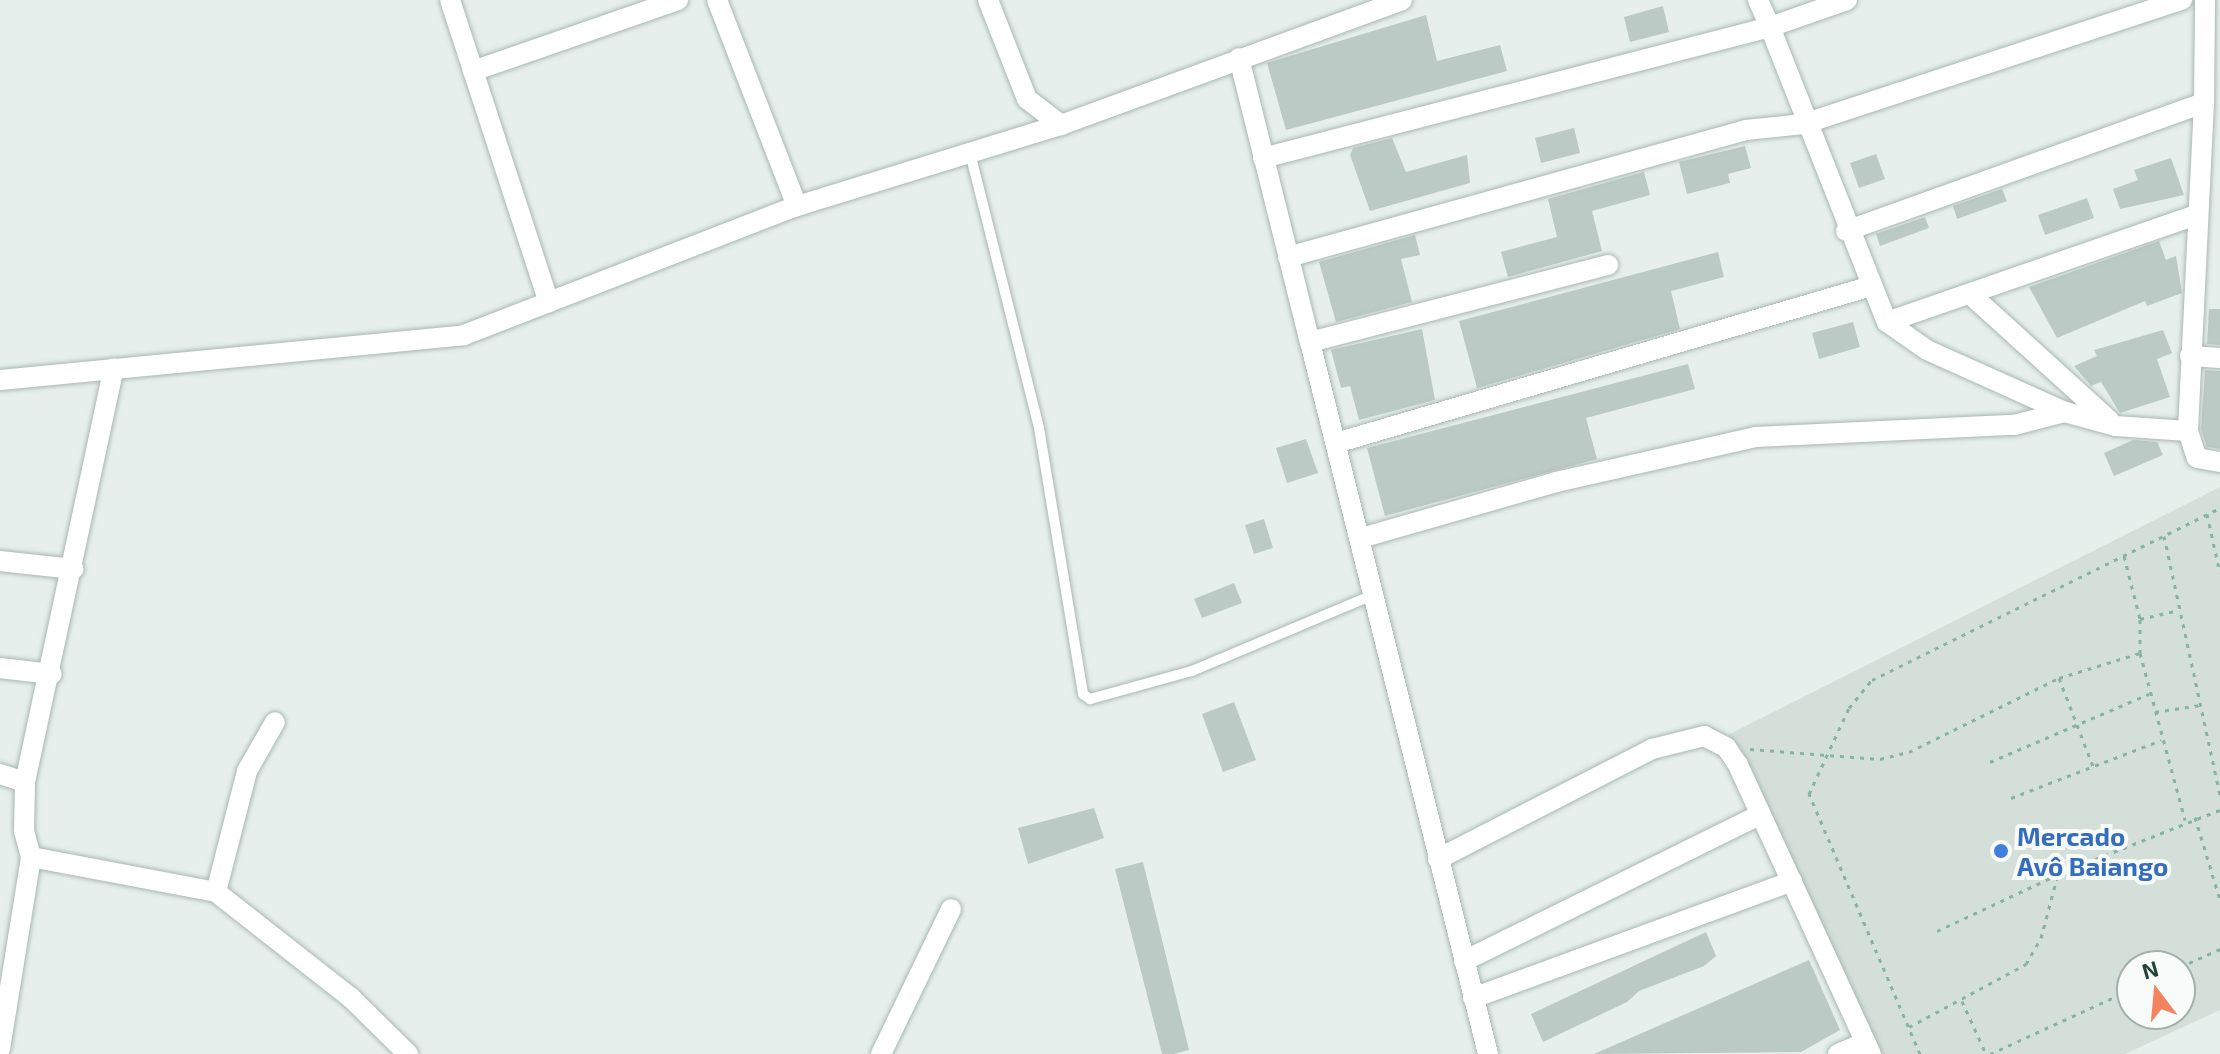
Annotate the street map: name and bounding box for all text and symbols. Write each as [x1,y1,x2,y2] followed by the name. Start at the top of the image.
[2017,820,2168,882] place label: Mercado Avô Baiango
[1992,842,2010,860] marker: Mercado Avô Baiango
[2116,950,2196,1030] north arrow
[2139,954,2161,984] text: N

